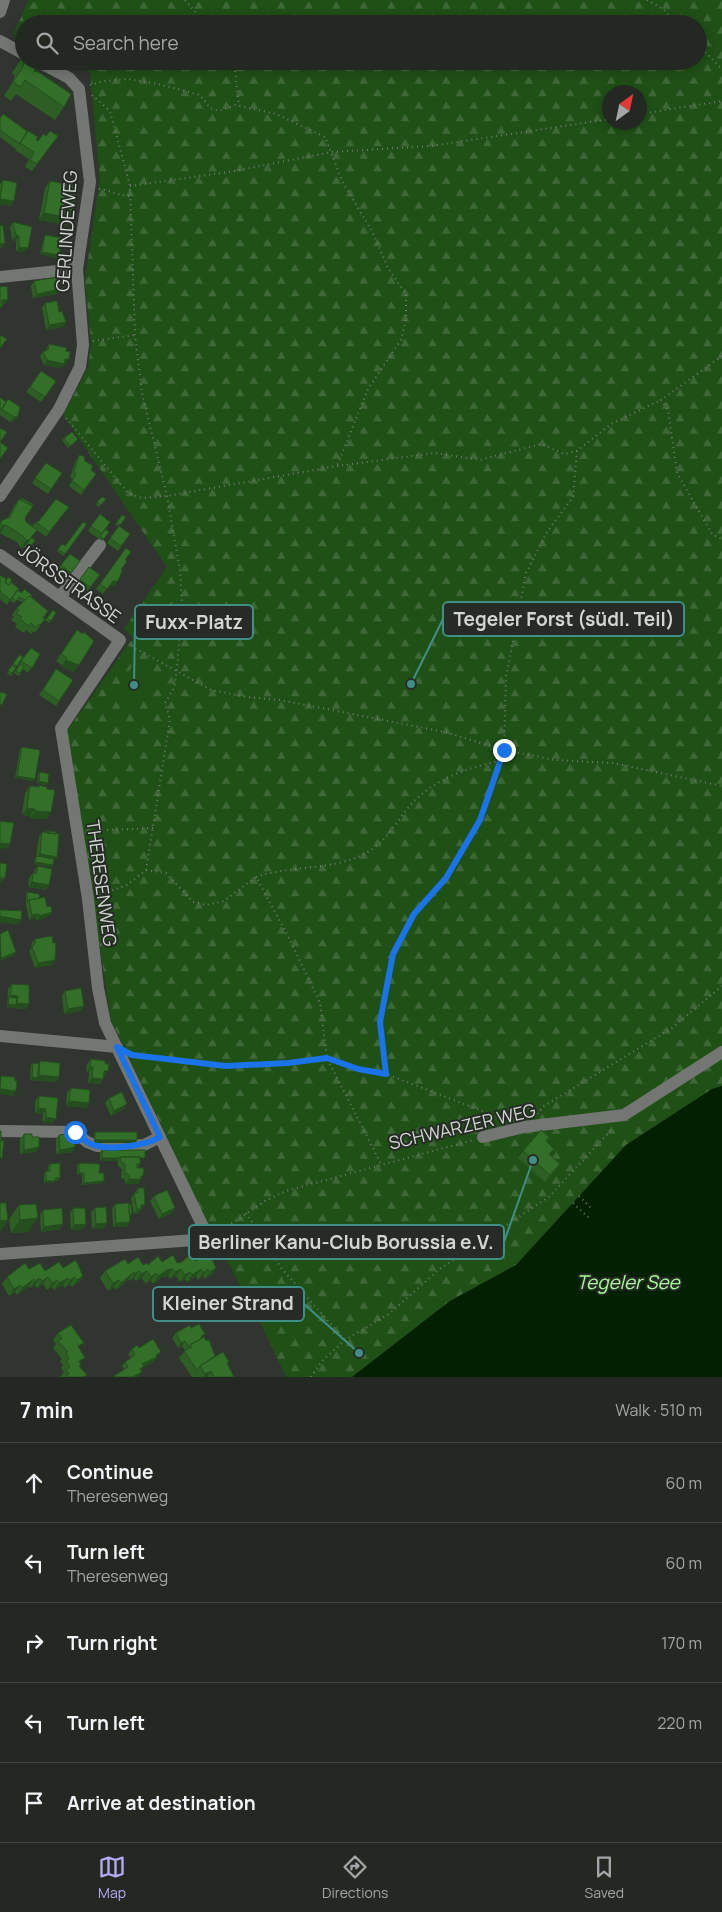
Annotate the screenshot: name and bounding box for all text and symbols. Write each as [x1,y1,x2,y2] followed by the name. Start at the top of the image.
[15,15,707,70] search box
[33,29,61,57] icon: search
[73,30,179,56] text: Search here
[602,85,647,130] north arrow
[50,169,82,292] street label: GERLINDEWEG
[14,538,126,628] street label: JÖRSSTRASSE
[443,602,684,636] callout: Tegeler Forst (südl. Teil)
[135,605,253,639] callout: Fuxx-Platz
[454,606,675,632] text: Tegeler Forst (südl. Teil)
[145,609,243,635] text: Fuxx-Platz
[493,739,516,762] route end
[81,818,123,948] street label: THERESENWEG
[386,1097,538,1155] street label: SCHWARZER WEG
[64,1121,87,1144] route start
[189,1225,504,1259] callout: Berliner Kanu-Club Borussia e.V.
[198,1229,494,1255] text: Berliner Kanu-Club Borussia e.V.
[576,1269,682,1295] water label: Tegeler See
[153,1287,304,1321] callout: Kleiner Strand
[162,1290,294,1316] text: Kleiner Strand
[20,1396,73,1424] text: 7 min
[615,1399,702,1421] text: Walk · 510 m
[67,1459,153,1485] text: Continue
[20,1469,48,1497] icon: ahead
[666,1472,702,1494] text: 60 m
[67,1485,168,1507] text: Theresenweg
[67,1539,145,1565] text: Turn left
[20,1549,48,1577] icon: left
[666,1552,702,1574] text: 60 m
[67,1565,168,1587] text: Theresenweg
[20,1629,48,1657] icon: right
[67,1630,157,1656] text: Turn right
[661,1632,702,1654] text: 170 m
[20,1709,48,1737] icon: left
[67,1710,145,1736] text: Turn left
[657,1712,702,1734] text: 220 m
[20,1789,48,1817] icon: arrive
[67,1790,256,1816] text: Arrive at destination
[98,1853,126,1902] tab: Map
[322,1853,388,1902] tab: Directions
[585,1853,624,1902] tab: Saved

